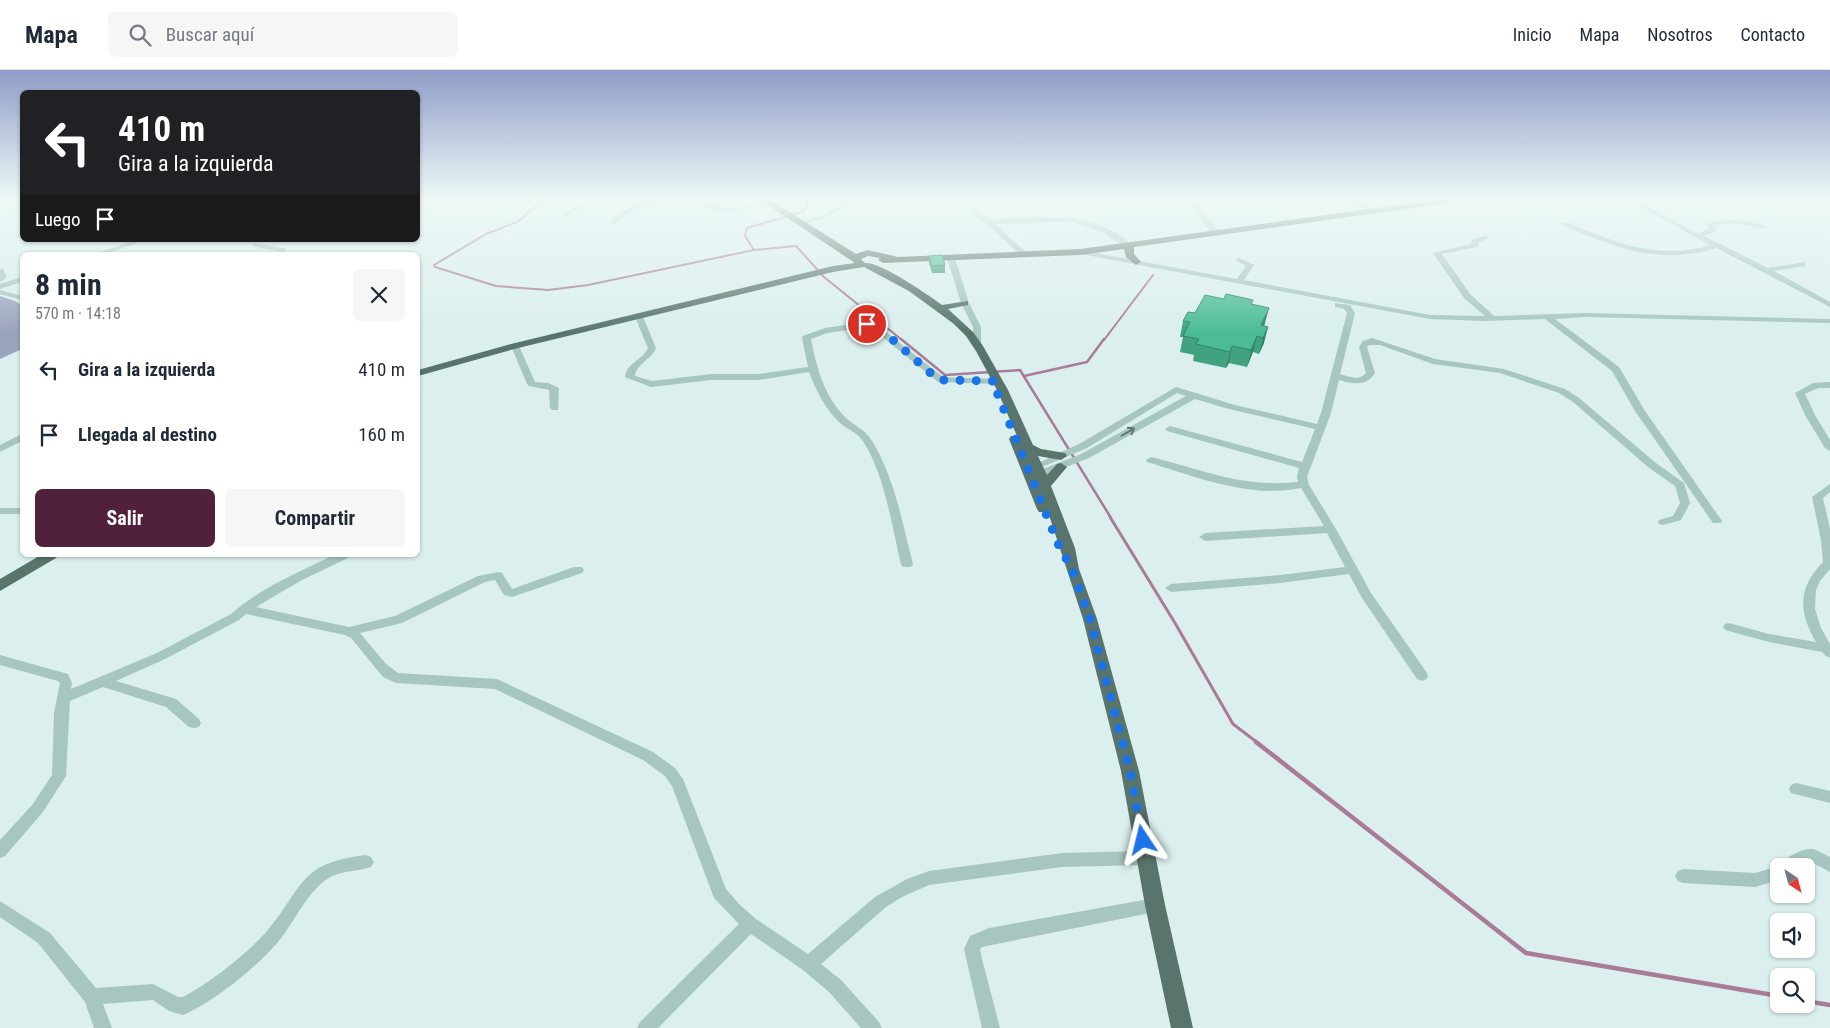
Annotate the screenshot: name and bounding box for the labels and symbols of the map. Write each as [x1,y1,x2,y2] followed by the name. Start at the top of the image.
[846,303,888,345] pin
[1120,427,1134,437] one-way arrow
[1116,813,1168,865] position arrow
[1770,858,1815,902] north arrow

